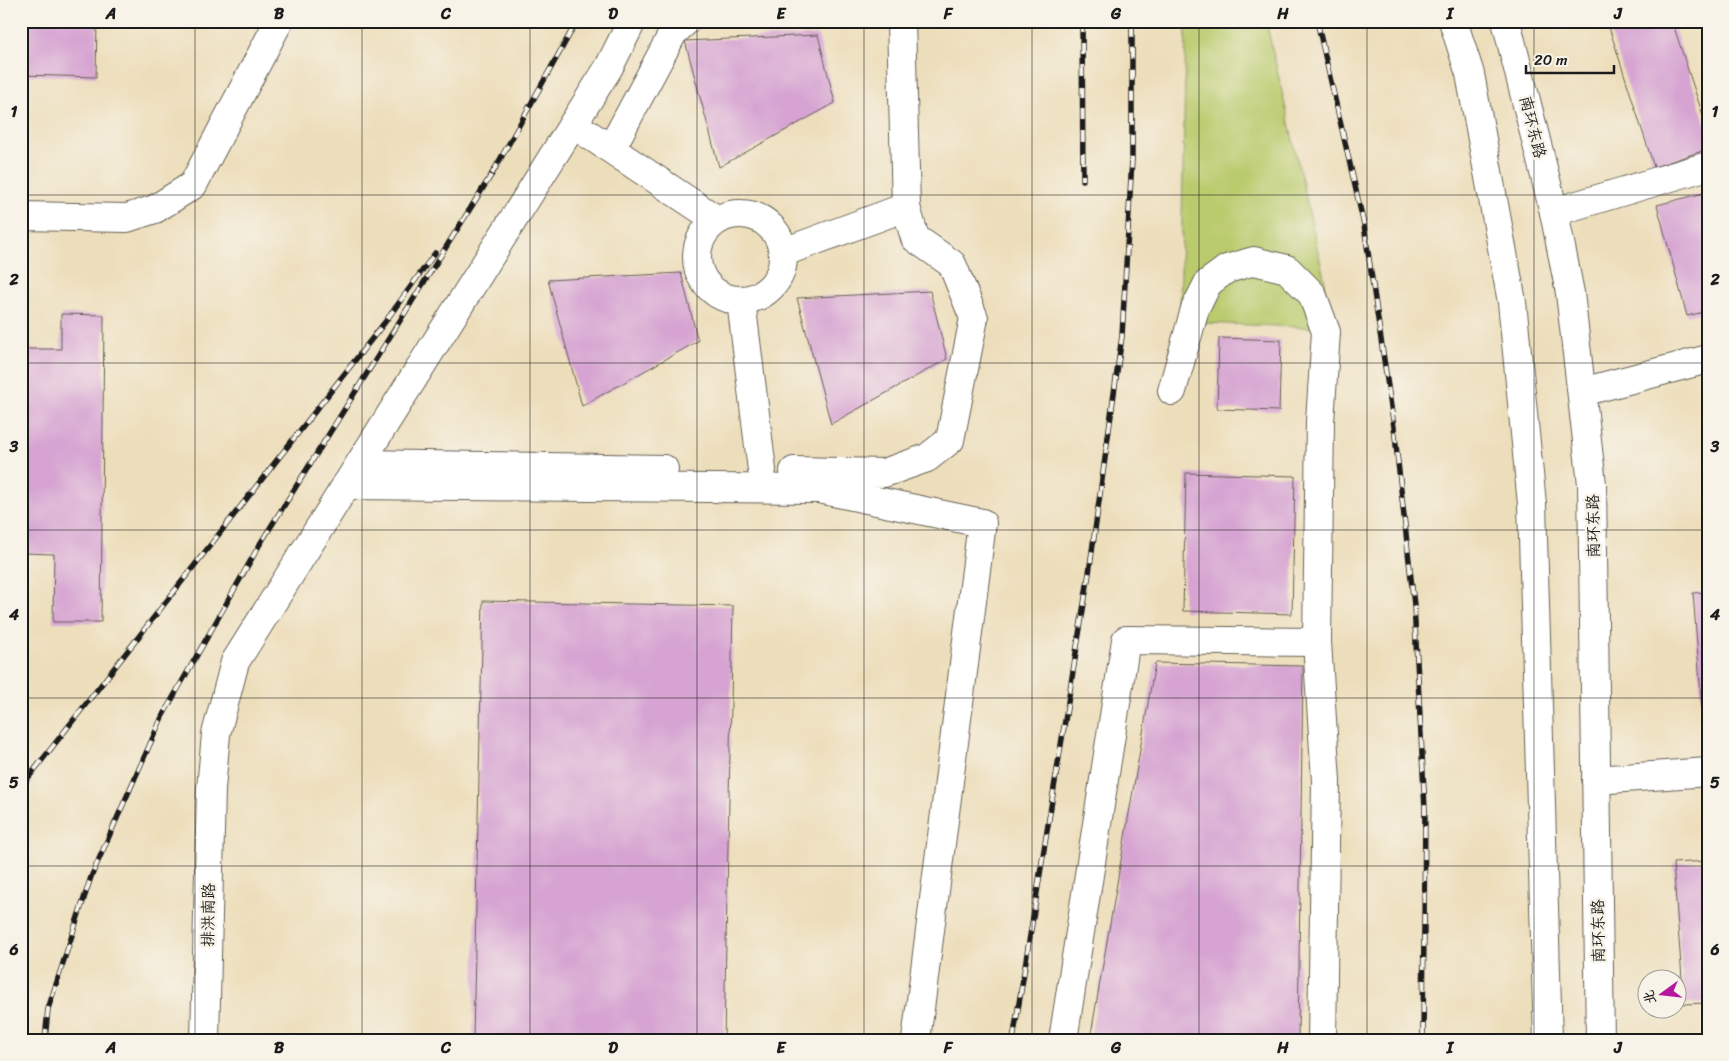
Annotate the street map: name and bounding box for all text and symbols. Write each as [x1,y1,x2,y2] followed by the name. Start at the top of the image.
[105,0,116,28] text: A
[274,0,285,28] text: B
[440,0,452,28] text: C
[608,0,618,28] text: D
[777,0,787,28] text: E
[943,0,954,28] text: F
[1110,0,1122,28] text: G
[1276,0,1289,28] text: H
[1446,0,1455,28] text: I
[1613,0,1623,28] text: J
[1526,42,1614,74] scale bar
[1534,47,1568,73] text: 20 m
[1511,92,1555,162] street label: 南环东路
[11,97,18,126] text: 1
[1712,97,1719,126] text: 1
[8,265,19,294] text: 2
[1709,265,1720,294] text: 2
[9,432,19,461] text: 3
[1710,432,1720,461] text: 3
[1578,494,1608,558] street label: 南环东路
[8,600,19,629] text: 4
[1709,600,1720,629] text: 4
[9,768,19,797] text: 5
[1710,768,1720,797] text: 5
[193,883,223,947] street label: 排洪南路
[1583,899,1613,963] street label: 南环东路
[8,935,19,964] text: 6
[1709,935,1720,964] text: 6
[1636,968,1686,1018] north arrow
[1636,987,1664,1007] text: 北
[105,1033,116,1061] text: A
[274,1033,285,1061] text: B
[440,1033,452,1061] text: C
[608,1033,618,1061] text: D
[777,1033,787,1061] text: E
[943,1033,954,1061] text: F
[1110,1033,1122,1061] text: G
[1276,1033,1289,1061] text: H
[1446,1033,1455,1061] text: I
[1613,1033,1623,1061] text: J

